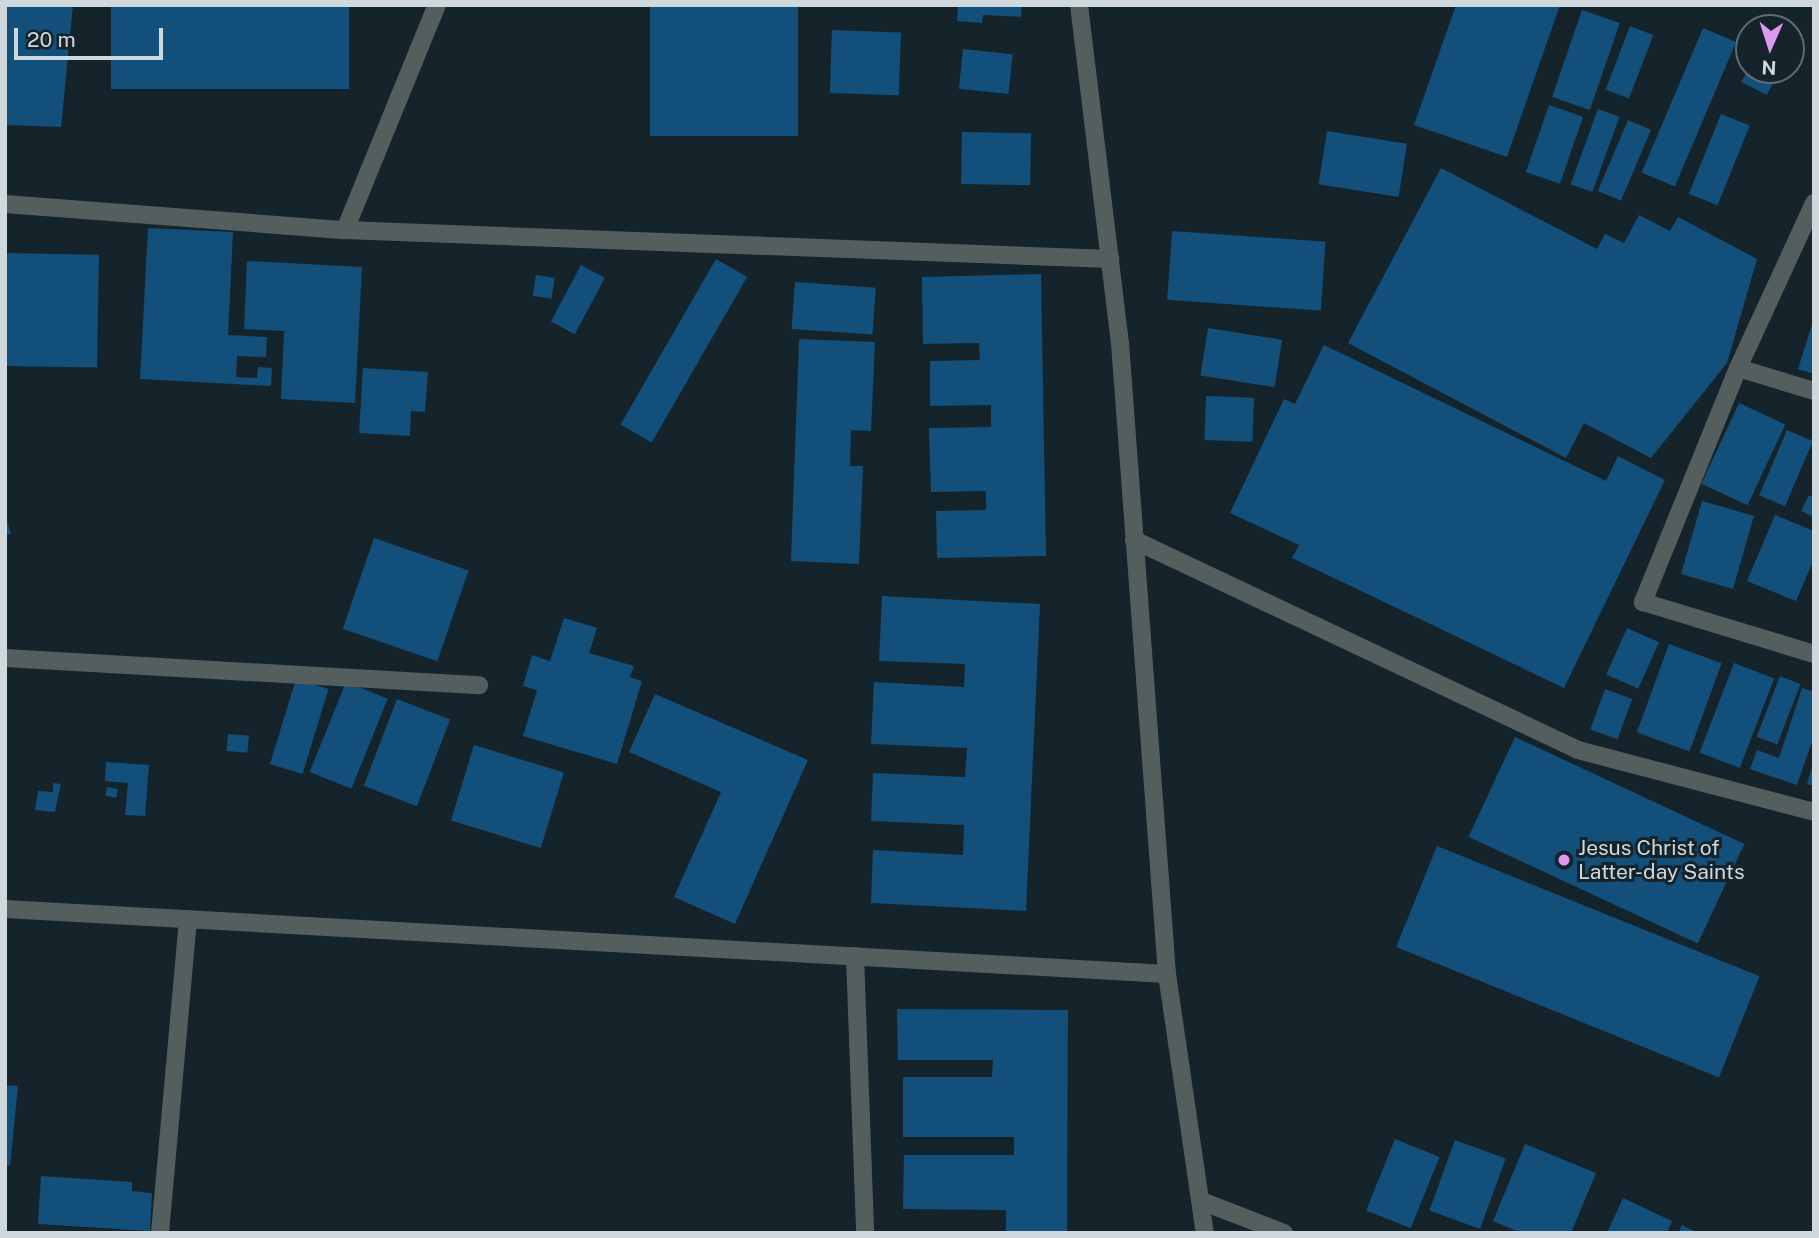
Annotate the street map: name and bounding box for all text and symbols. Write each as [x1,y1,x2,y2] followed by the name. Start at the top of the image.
[18,14,166,58] scale bar
[1735,14,1805,84] north arrow
[27,27,76,52] text: 20 m
[1761,57,1777,79] text: N
[1578,835,1745,885] place label: Jesus Christ of Latter-day Saints
[1556,852,1572,868] marker: Jesus Christ of Latter-day Saints

